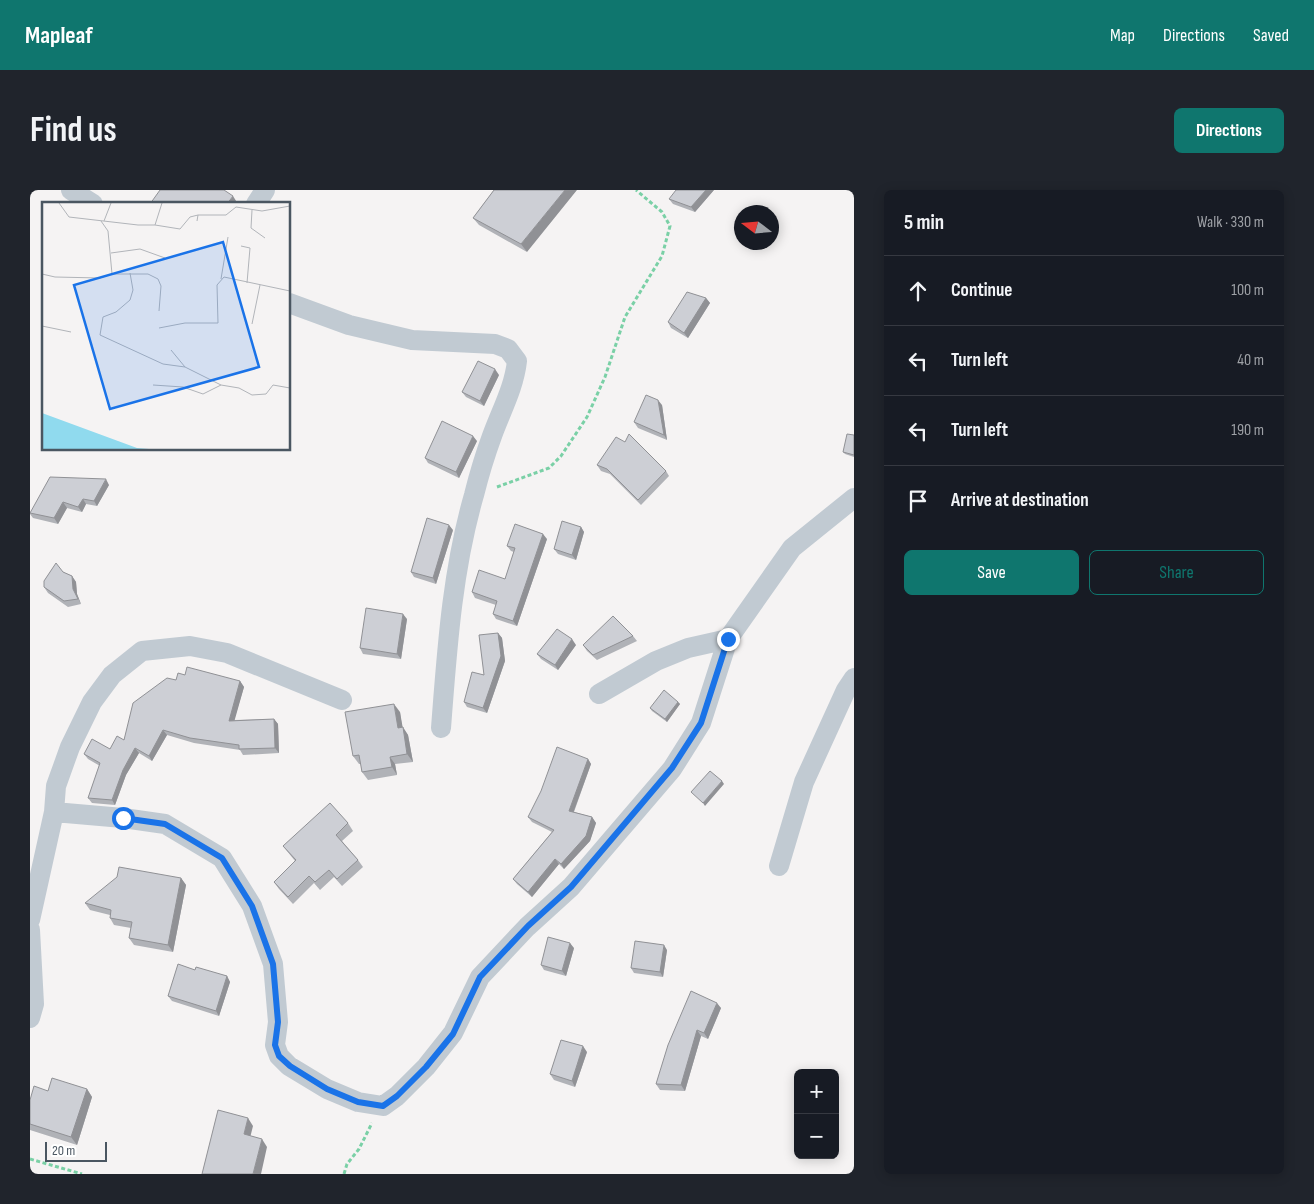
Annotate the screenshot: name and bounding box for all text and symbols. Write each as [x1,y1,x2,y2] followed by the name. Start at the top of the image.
[25,21,93,50] text: Mapleaf
[1110,25,1135,46] text: Map
[1163,25,1225,46] text: Directions
[1253,25,1289,46] text: Saved
[1174,108,1284,153] button: Directions
[30,109,117,152] text: Find us
[42,202,290,450] inset map
[734,205,779,250] north arrow
[904,210,944,235] text: 5 min
[1197,213,1264,232] text: Walk · 330 m
[904,277,932,305] icon: ahead
[951,279,1012,302] text: Continue
[1231,281,1264,300] text: 100 m
[904,347,932,375] icon: left
[951,349,1008,372] text: Turn left
[1237,351,1264,370] text: 40 m
[904,417,932,445] icon: left
[951,419,1008,442] text: Turn left
[1231,421,1264,440] text: 190 m
[904,487,932,515] icon: arrive
[951,489,1089,512] text: Arrive at destination
[904,550,1079,595] button: Save
[1089,550,1264,595] button: Share
[717,628,740,651] route end
[112,807,135,830] route start
[794,1069,839,1159] map controls
[794,1069,839,1114] button: +
[794,1114,839,1159] button: −
[45,1139,108,1162] scale bar
[52,1142,75,1159] text: 20 m

